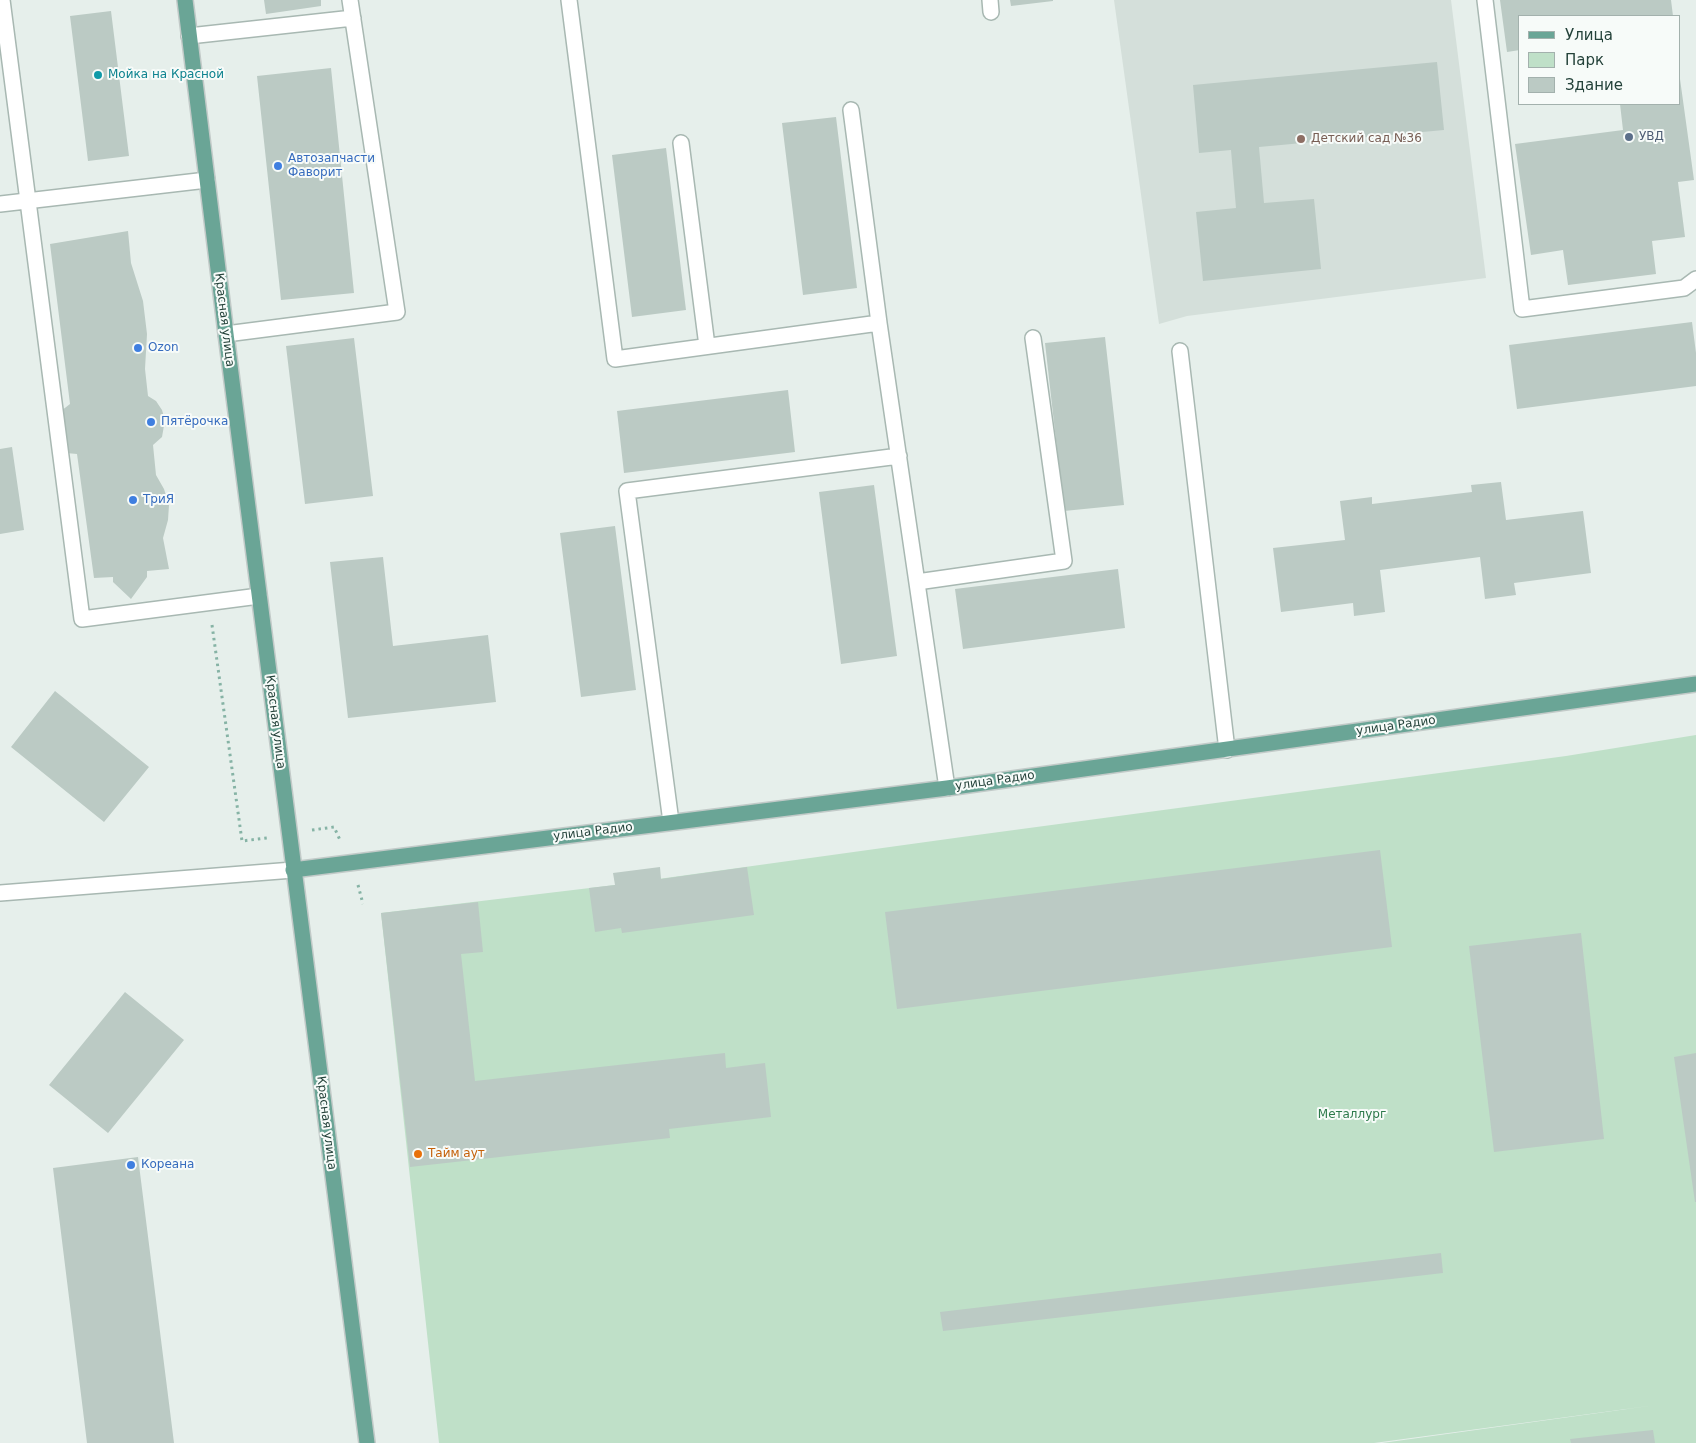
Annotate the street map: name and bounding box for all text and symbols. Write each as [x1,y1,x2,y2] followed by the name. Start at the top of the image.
[1518,15,1681,105] legend
[1565,26,1613,44] text: Улица
[1565,51,1604,69] text: Парк
[108,68,224,82] place label: Мойка на Красной
[92,69,104,81] marker: Мойка на Красной
[1565,76,1623,94] text: Здание
[1639,130,1664,144] place label: УВД
[1623,131,1635,143] marker: УВД
[1311,132,1422,146] place label: Детский сад №36
[1295,133,1307,145] marker: Детский сад №36
[288,152,375,180] place label: Автозапчасти Фаворит
[272,160,284,172] marker: Автозапчасти Фаворит
[211,272,237,368] street label: Красная улица
[148,341,179,355] place label: Ozon
[132,342,144,354] marker: Ozon
[161,415,228,429] place label: Пятёрочка
[145,416,157,428] marker: Пятёрочка
[143,493,174,507] place label: ТриЯ
[127,494,139,506] marker: ТриЯ
[262,674,288,770] street label: Красная улица
[1355,713,1437,739] street label: улица Радио
[954,768,1036,794] street label: улица Радио
[552,820,634,844] street label: улица Радио
[313,1075,339,1171] street label: Красная улица
[1318,1108,1386,1122] park label: Металлург
[428,1147,485,1161] place label: Тайм аут
[412,1148,424,1160] marker: Тайм аут
[141,1158,194,1172] place label: Кореана
[125,1159,137,1171] marker: Кореана

